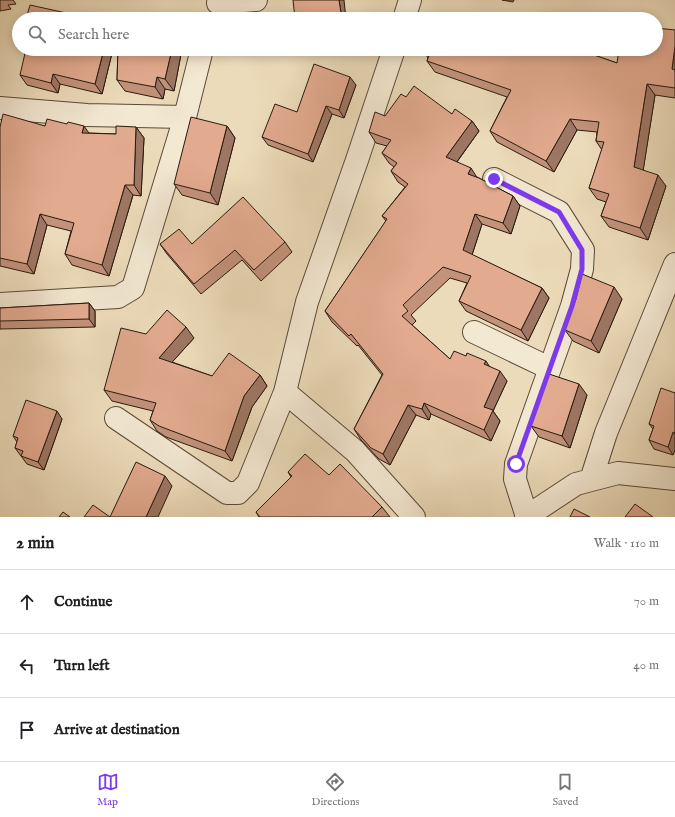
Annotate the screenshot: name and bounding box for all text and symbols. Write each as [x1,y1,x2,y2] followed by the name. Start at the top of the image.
[12,12,663,56] search box
[26,23,48,45] icon: search
[58,25,129,44] text: Search here
[485,170,503,188] route end
[507,455,525,473] route start
[16,533,54,554] text: 2 min
[594,535,659,552] text: Walk · 110 m
[16,591,38,613] icon: ahead
[54,592,112,611] text: Continue
[634,593,659,610] text: 70 m
[16,655,38,677] icon: left
[54,656,110,675] text: Turn left
[633,657,659,674] text: 40 m
[16,719,38,741] icon: arrive
[54,720,180,739] text: Arrive at destination
[97,771,119,809] tab: Map
[312,771,359,809] tab: Directions
[552,771,578,809] tab: Saved

